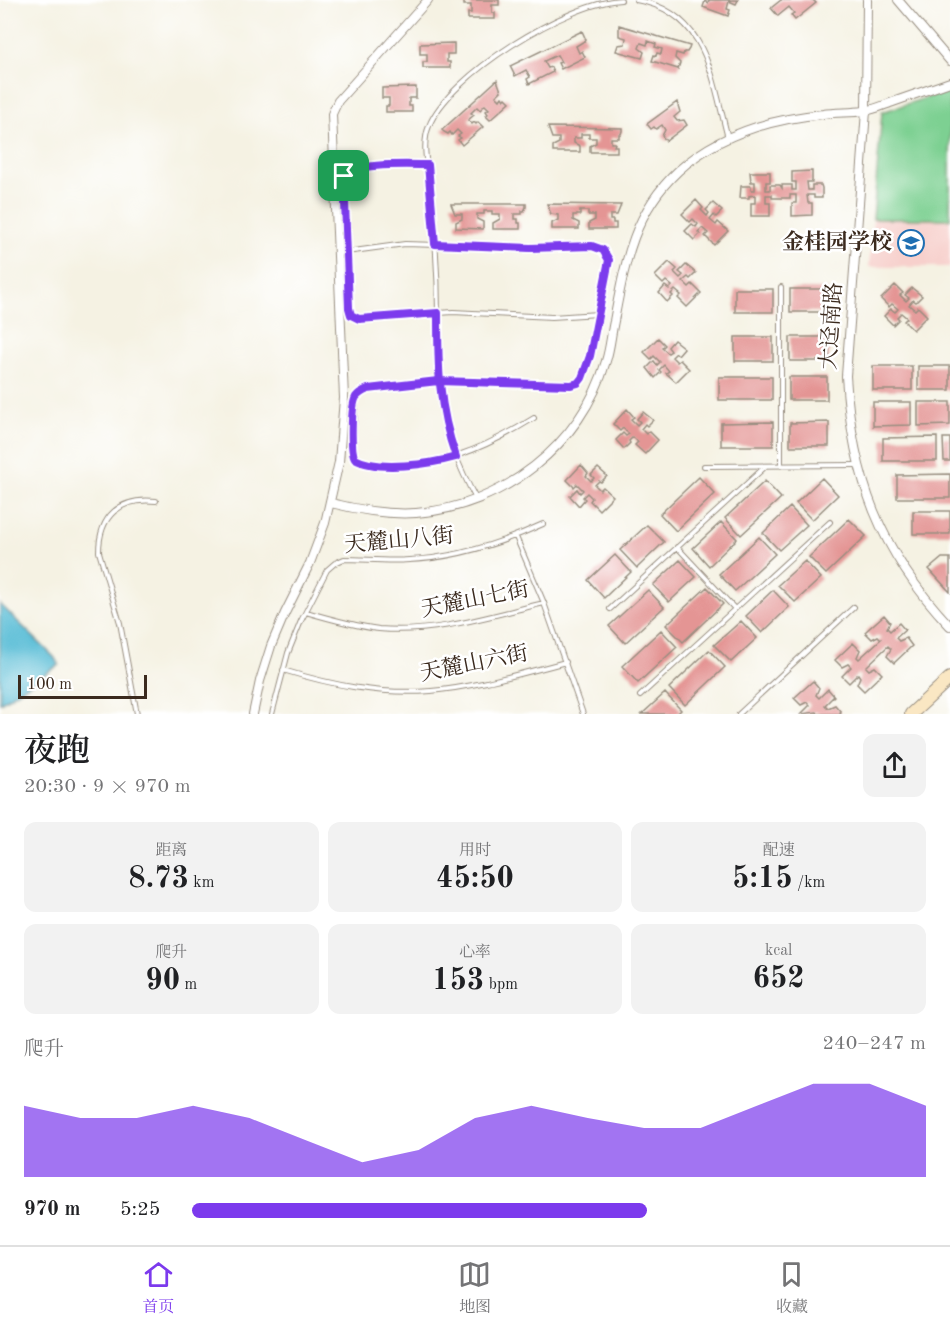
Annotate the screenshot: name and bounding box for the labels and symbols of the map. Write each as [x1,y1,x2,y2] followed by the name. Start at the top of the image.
[318,150,369,201] pin
[896,228,926,258] school or university icon: 金桂园学校
[782,230,892,254] place label: 金桂园学校
[816,281,846,371] street label: 大迳南路
[343,523,455,557] street label: 天麓山八街
[419,577,531,621] street label: 天麓山七街
[418,641,530,685] street label: 天麓山六街
[18,672,147,700] scale bar

